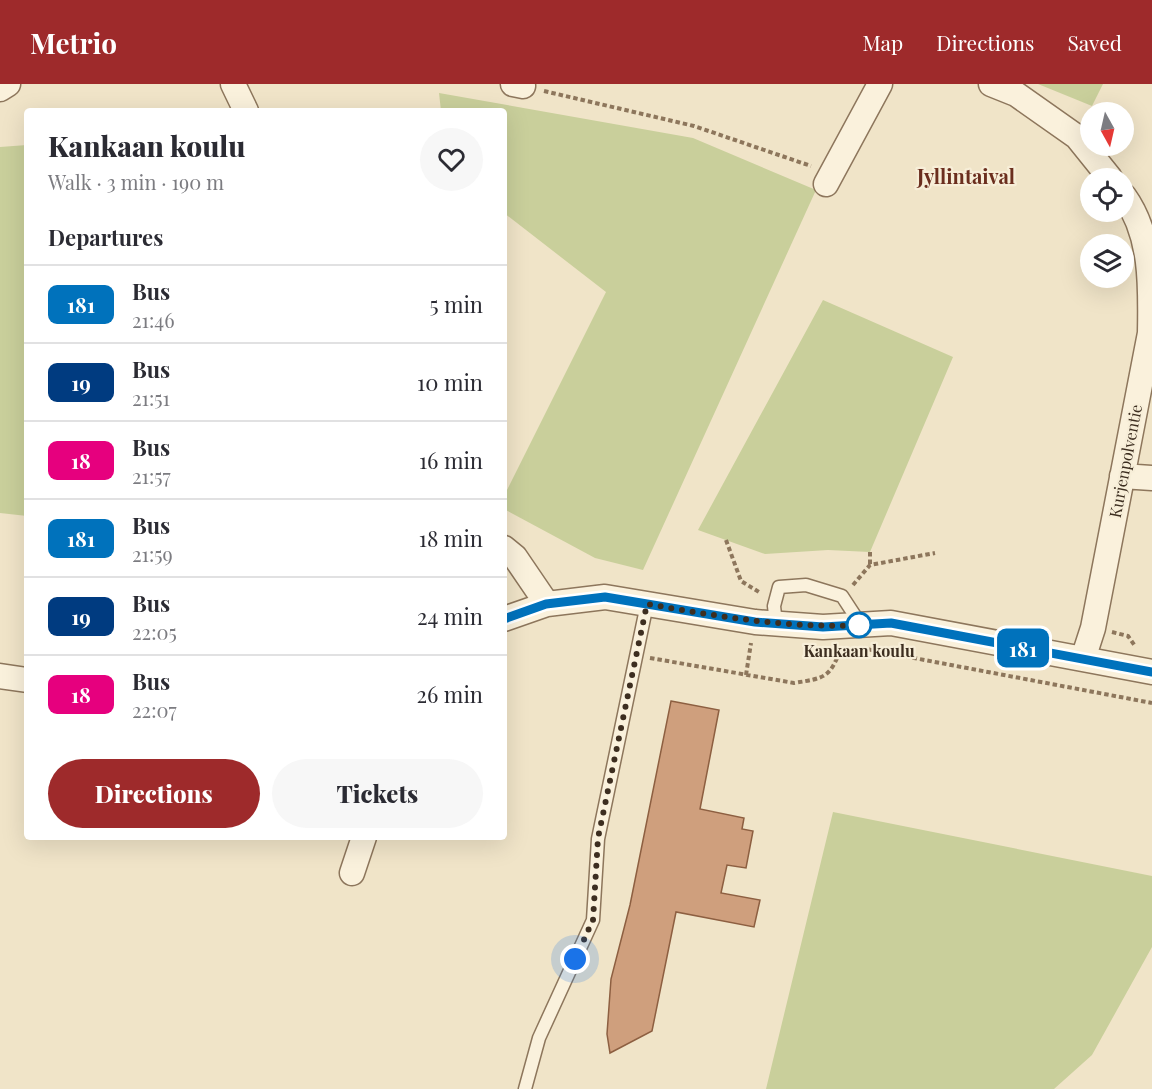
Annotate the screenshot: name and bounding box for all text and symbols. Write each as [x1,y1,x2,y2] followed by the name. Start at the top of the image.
[30,24,117,61] text: Metrio
[862,28,903,56] text: Map
[936,28,1034,56] text: Directions
[1067,28,1122,56] text: Saved
[1080,102,1134,156] north arrow
[1080,102,1134,288] map controls
[48,127,246,164] text: Kankaan koulu
[420,128,483,191] button: heart
[916,162,1015,189] district label: Jyllintaival
[48,168,224,195] text: Walk · 3 min · 190 m
[1080,168,1134,222] button: locate
[48,222,163,252] text: Departures
[1080,234,1134,288] button: layers
[132,276,170,306] text: Bus
[430,289,483,319] text: 5 min
[67,290,95,318] text: 181
[132,306,175,333] text: 21:46
[132,354,170,384] text: Bus
[417,367,483,397] text: 10 min
[71,368,91,396] text: 19
[132,384,170,411] text: 21:51
[1104,403,1146,519] street label: Kurjenpolventie
[132,432,170,462] text: Bus
[419,445,483,475] text: 16 min
[71,446,91,474] text: 18
[132,462,171,489] text: 21:57
[132,510,170,540] text: Bus
[419,523,483,553] text: 18 min
[67,524,95,552] text: 181
[132,540,173,567] text: 21:59
[132,588,170,618] text: Bus
[417,601,483,631] text: 24 min
[71,602,91,630] text: 19
[846,612,872,638] marker: Kankaan koulu
[132,618,177,645] text: 22:05
[988,628,1058,668] line badge: 181
[1009,634,1037,662] text: 181
[803,640,915,661] place label: Kankaan koulu
[132,666,170,696] text: Bus
[416,679,483,709] text: 26 min
[71,680,91,708] text: 18
[132,696,177,723] text: 22:07
[48,759,260,828] button: Directions
[272,759,483,828] button: Tickets
[560,944,590,974] your location

